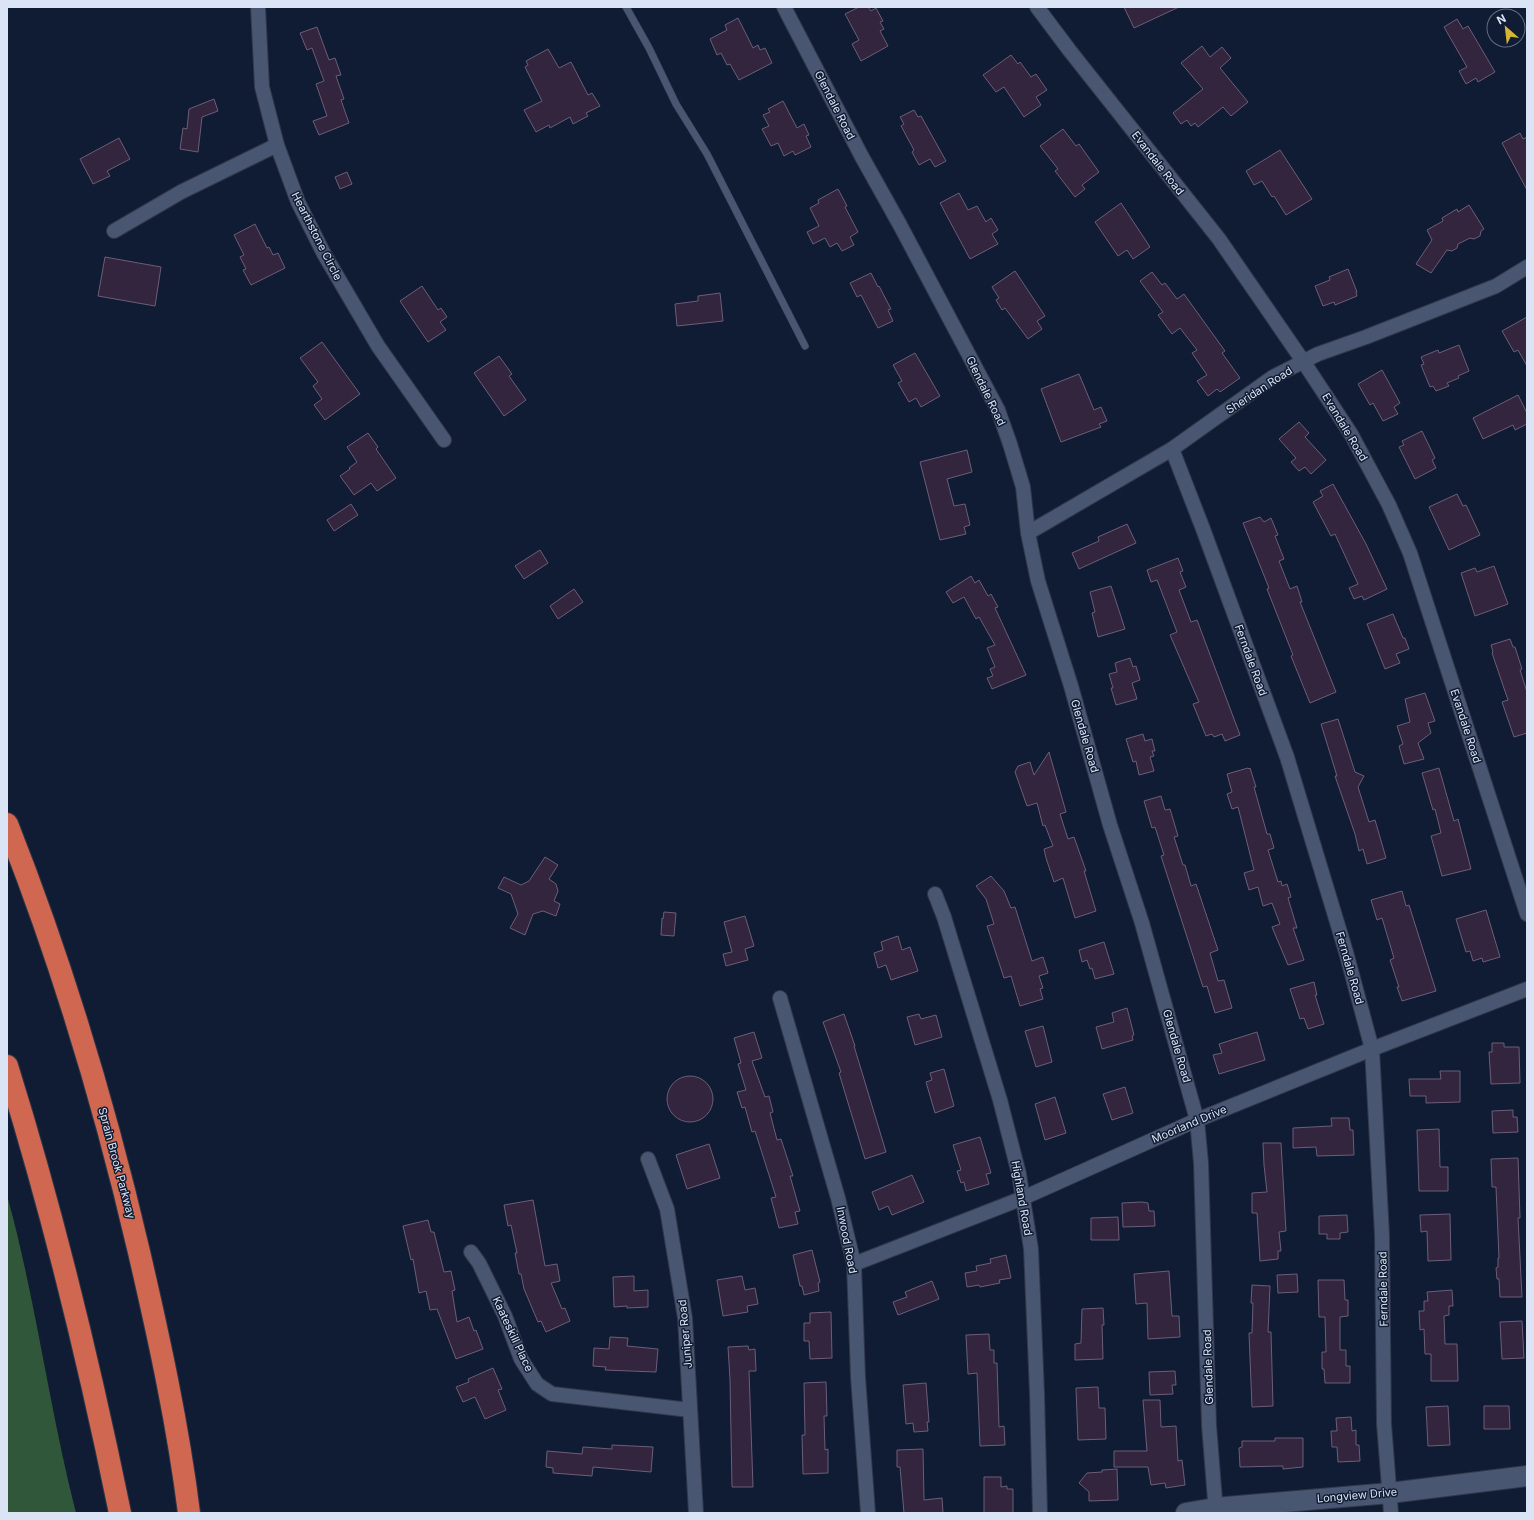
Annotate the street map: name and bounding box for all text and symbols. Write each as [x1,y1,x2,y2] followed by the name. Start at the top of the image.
[1486,8,1526,48] north arrow
[1494,11,1508,27] text: N
[812,68,858,142] street label: Glendale Road
[1129,128,1187,198] street label: Evandale Road
[289,190,345,282] street label: Hearthstone Circle
[963,354,1009,428] street label: Glendale Road
[1223,363,1295,417] street label: Sheridan Road
[1319,390,1371,464] street label: Evandale Road
[1232,622,1270,698] street label: Ferndale Road
[1447,687,1485,765] street label: Evandale Road
[1068,698,1102,774] street label: Glendale Road
[1333,930,1367,1006] street label: Ferndale Road
[1160,1008,1194,1084] street label: Glendale Road
[1149,1102,1229,1146] street label: Moorland Drive
[95,1106,139,1220] street label: Sprain Brook Parkway
[1009,1159,1035,1237] street label: Highland Road
[834,1205,860,1275] street label: Inwood Road
[1375,1251,1391,1327] street label: Ferndale Road
[490,1294,536,1374] street label: Kaateskill Place
[675,1299,695,1369] street label: Juniper Road
[1200,1329,1216,1405] street label: Glendale Road
[1316,1485,1398,1505] street label: Longview Drive

